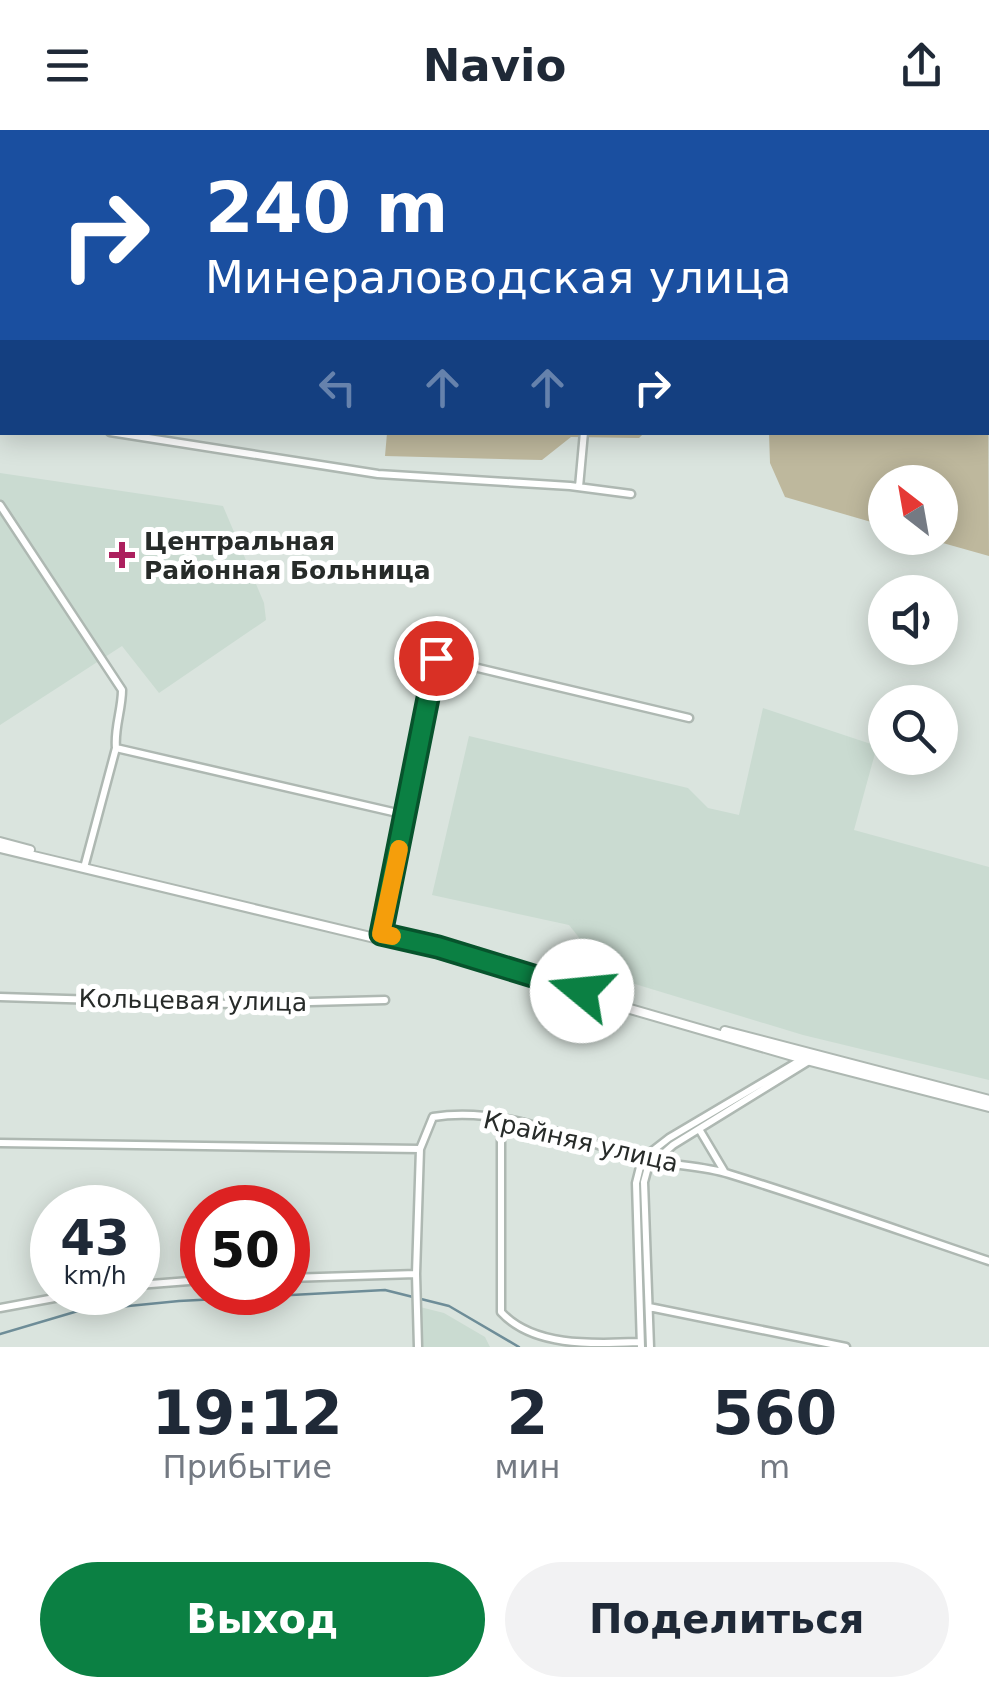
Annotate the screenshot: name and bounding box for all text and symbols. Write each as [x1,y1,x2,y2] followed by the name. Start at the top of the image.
[40,38,95,93] icon: menu
[894,38,949,93] icon: share
[423,39,566,92] text: Navio
[205,167,448,249] text: 240 m
[40,170,170,300] icon: right
[205,251,792,304] text: Минераловодская улица
[310,360,365,415] icon: left
[415,360,470,415] icon: ahead
[520,360,575,415] icon: ahead
[625,360,680,415] icon: right
[868,465,958,555] north arrow
[868,465,958,775] map controls
[144,527,431,585] place label: Центральная Районная Больница
[109,542,135,568] marker: Центральная Районная Больница
[868,575,958,665] button: sound
[394,616,479,701] pin
[409,631,464,686] icon: arrive
[868,685,958,775] button: search
[530,939,634,1043] position arrow
[78,984,308,1017] street label: Кольцевая улица
[481,1105,681,1178] street label: Крайняя улица
[180,1185,310,1315] speed limit sign: 50
[60,1209,130,1267] text: 43
[63,1261,127,1290] text: km/h
[152,1378,343,1448] text: 19:12
[506,1378,548,1448] text: 2
[712,1378,837,1448] text: 560
[163,1448,332,1486] text: Прибытие
[494,1448,560,1486] text: мин
[759,1448,790,1486] text: m
[40,1562,485,1677] button: Выход
[505,1562,949,1677] button: Поделиться

